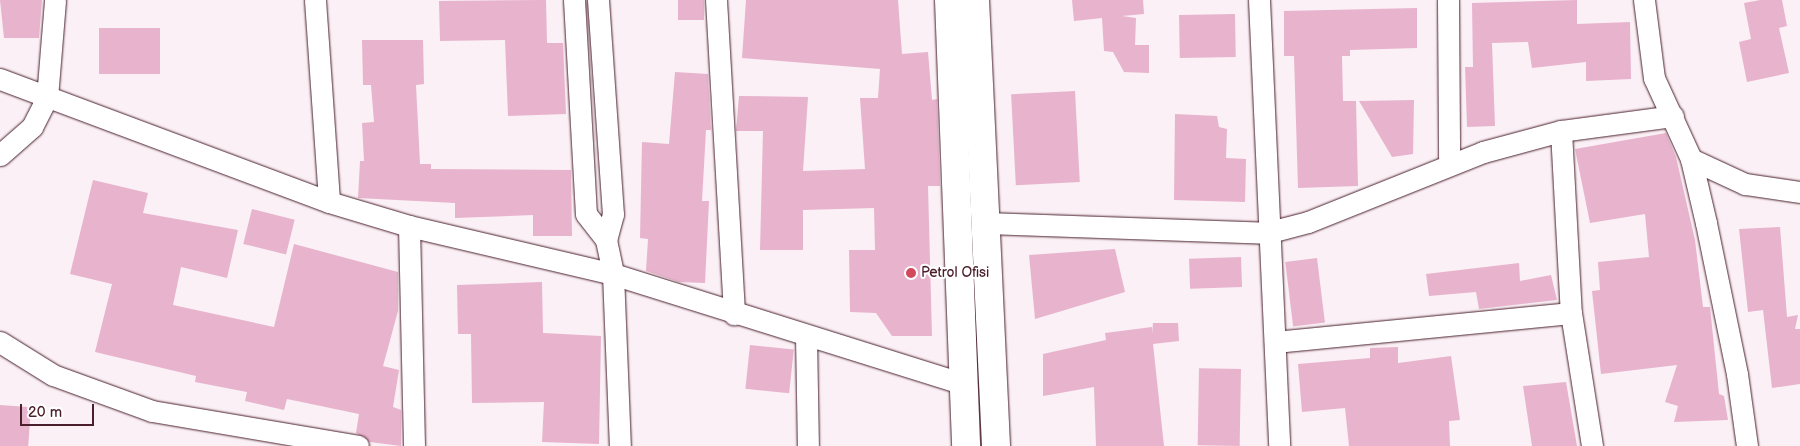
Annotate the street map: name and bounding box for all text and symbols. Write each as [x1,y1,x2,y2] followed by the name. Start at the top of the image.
[921,265,989,281] place label: Petrol Ofisi
[905,267,917,279] marker: Petrol Ofisi
[22,394,96,426] scale bar
[28,403,62,422] text: 20 m

